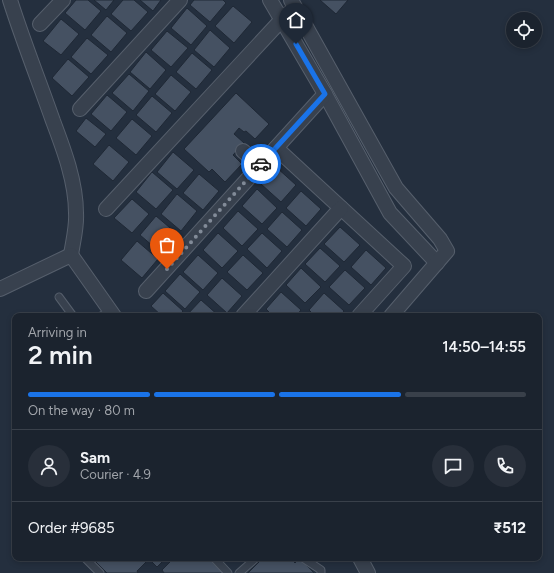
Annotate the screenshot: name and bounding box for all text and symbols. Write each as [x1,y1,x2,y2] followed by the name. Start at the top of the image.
[279,3,313,44] pin
[285,9,307,31] icon: home
[506,12,542,48] map controls
[506,12,542,48] button: locate
[241,144,281,184] courier
[250,153,272,175] icon: car
[150,228,184,269] pin
[156,234,178,256] icon: bag
[28,325,87,340] text: Arriving in
[442,338,526,356] text: 14:50–14:55
[28,339,93,371] text: 2 min
[28,403,135,418] text: On the way · 80 m
[28,445,70,487] button: person
[432,445,474,487] button: chat
[484,445,526,487] button: phone
[80,449,110,467] text: Sam
[80,467,151,482] text: Courier · 4.9
[28,519,115,537] text: Order #9685
[493,519,526,537] text: ₹512

